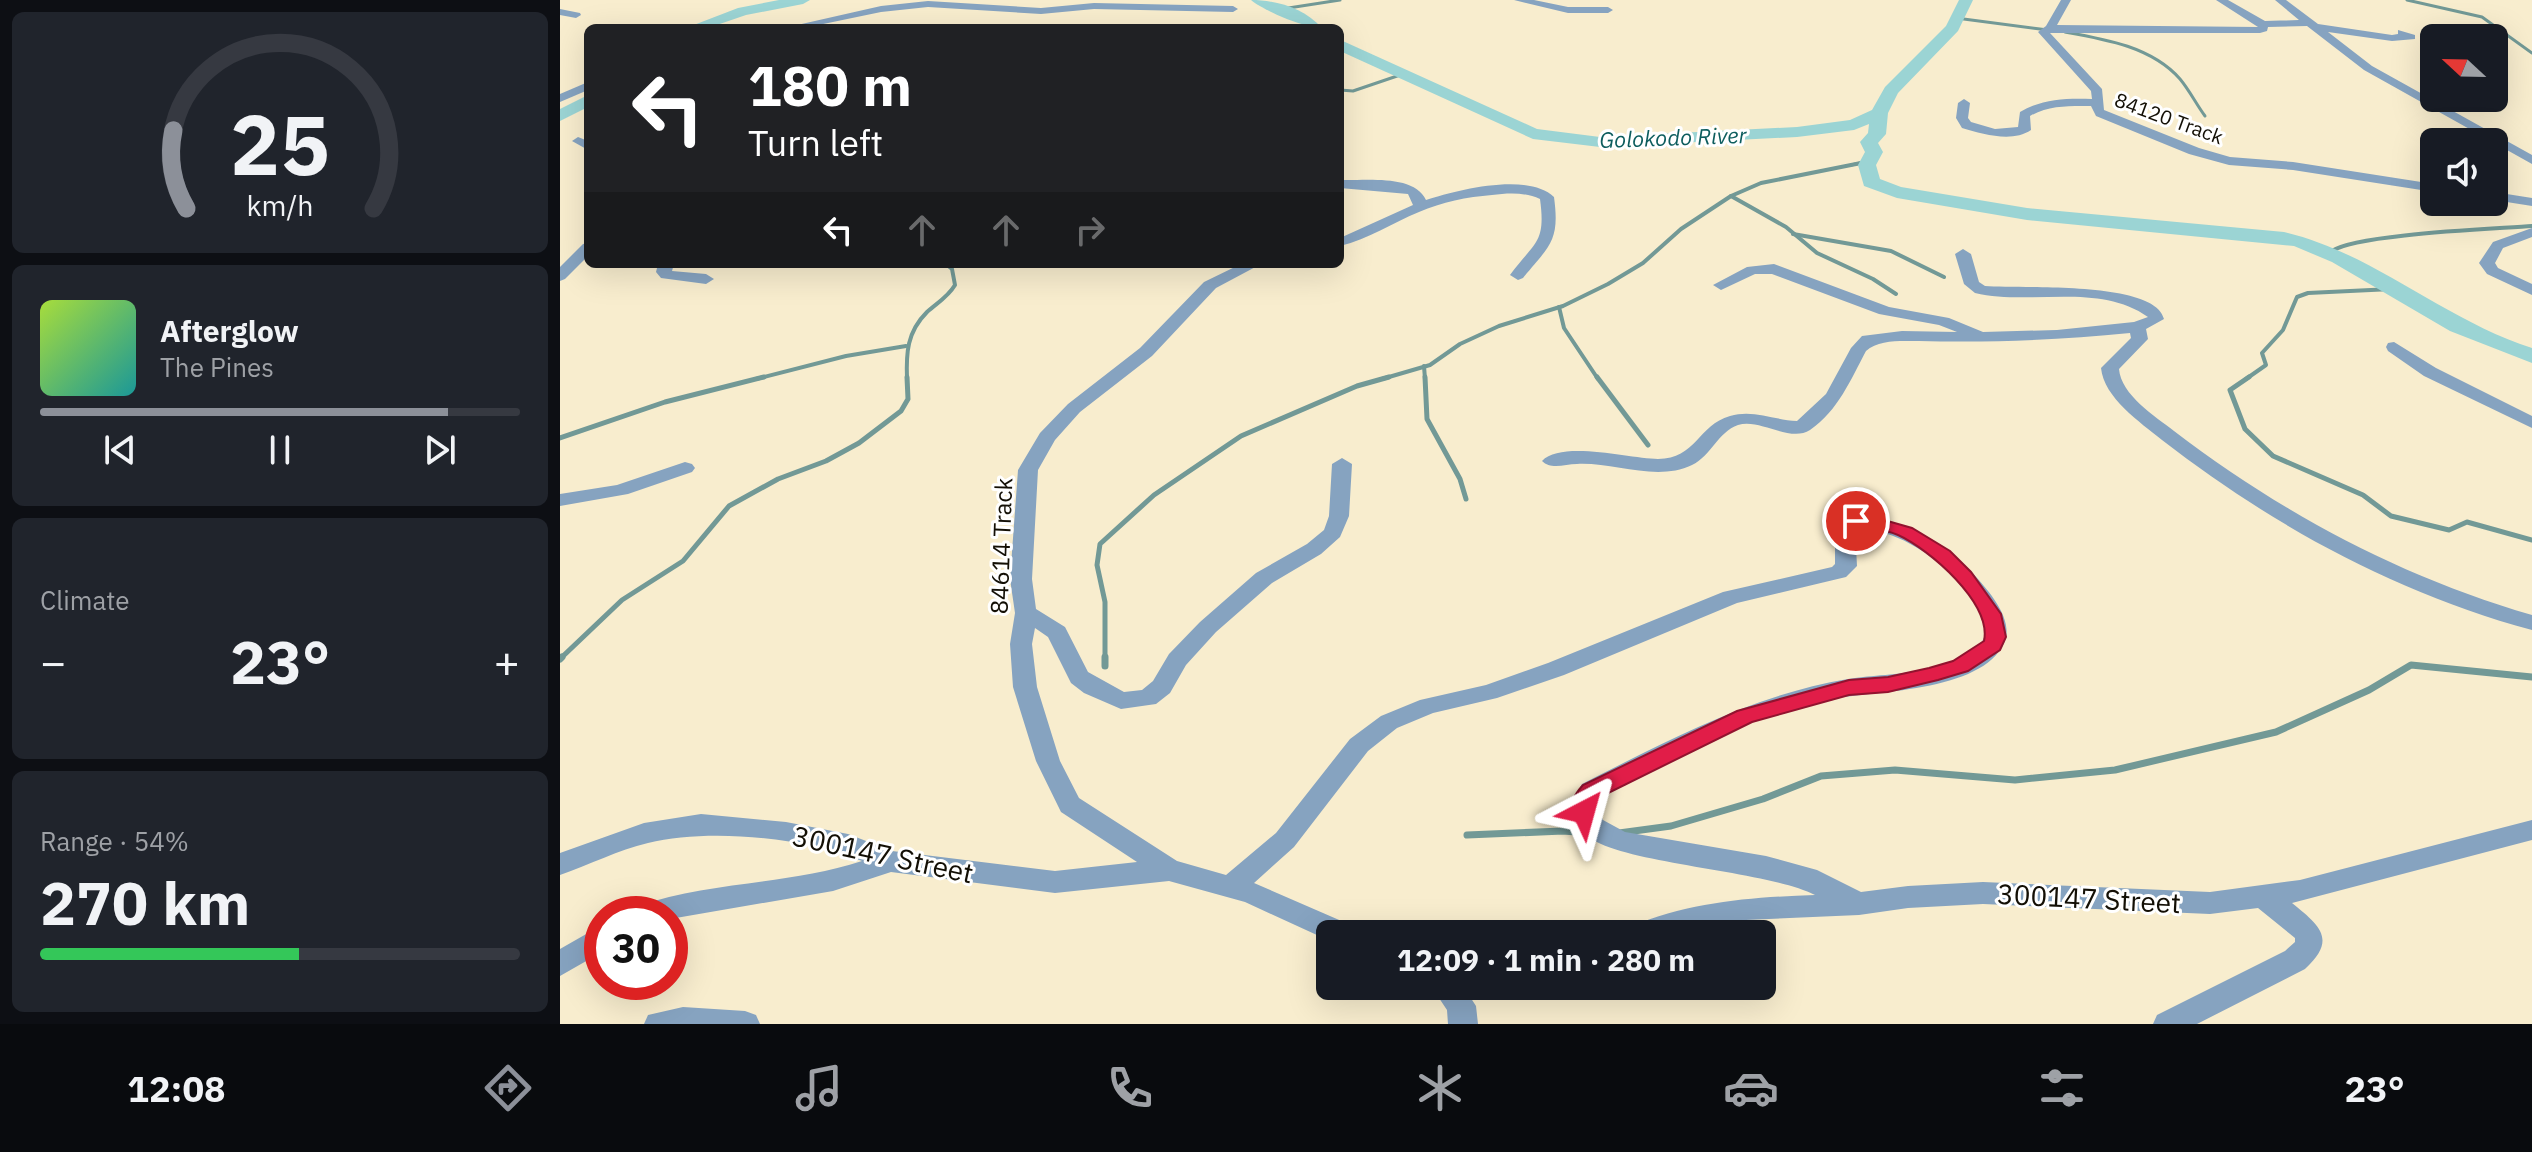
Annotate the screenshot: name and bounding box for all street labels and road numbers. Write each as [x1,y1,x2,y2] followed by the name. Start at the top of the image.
[2111,86,2228,150] street label: 84120 Track
[983,477,1019,615] street label: 84614 Track
[789,817,977,891] street label: 300147 Street
[1996,875,2182,921] street label: 300147 Street

